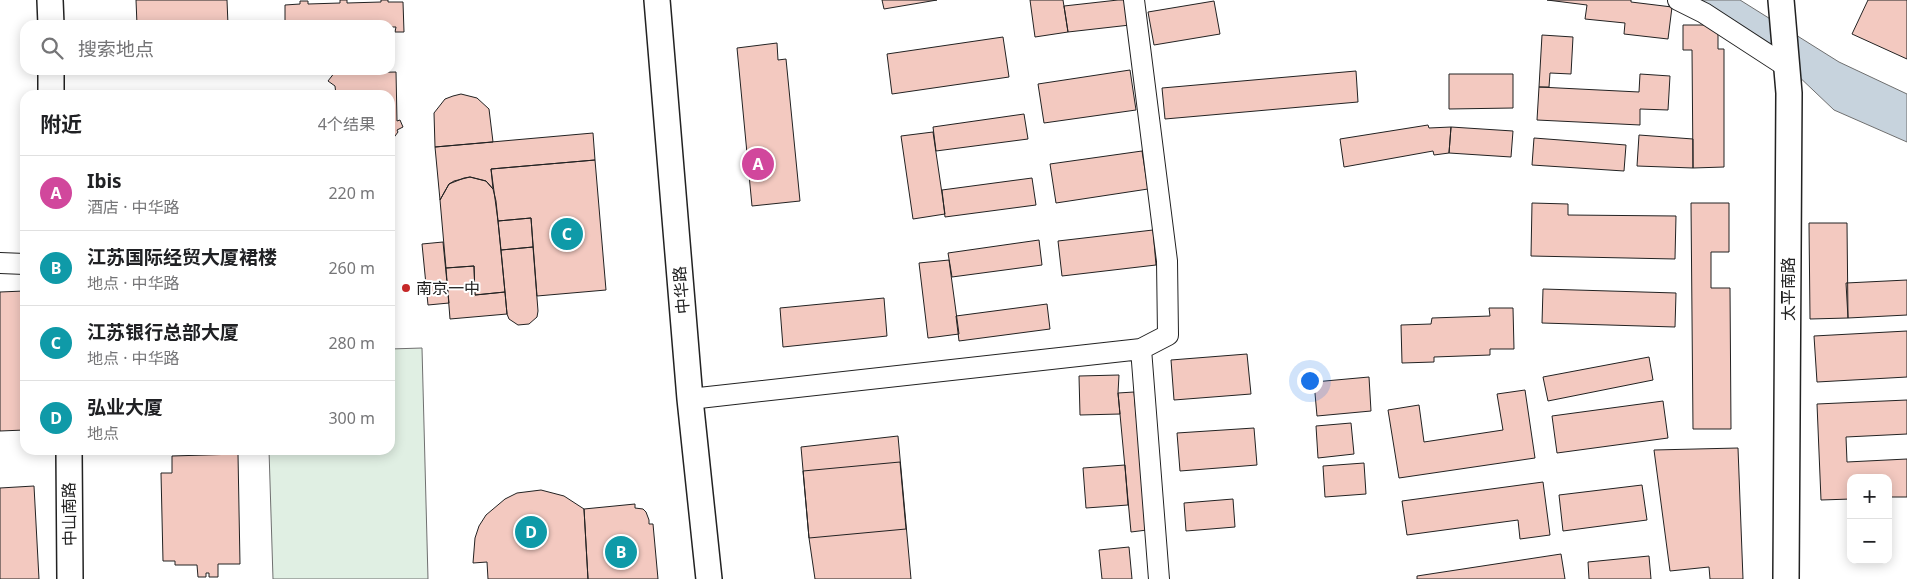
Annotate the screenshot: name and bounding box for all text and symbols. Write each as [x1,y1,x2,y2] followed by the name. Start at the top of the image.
[20,20,395,75] search box
[38,34,66,62] icon: search
[78,36,154,62] text: 搜索地点
[40,110,82,138] text: 附近
[318,113,375,135] text: 4个结果
[742,145,774,183] pin: A
[87,168,122,194] text: Ibis
[50,182,62,204] text: A
[328,182,375,204] text: 220 m
[87,196,180,218] text: 酒店 · 中华路
[551,215,583,253] pin: C
[87,244,277,270] text: 江苏国际经贸大厦裙楼
[51,257,61,279] text: B
[328,257,375,279] text: 260 m
[1777,257,1799,321] street label: 太平南路
[668,265,694,315] street label: 中华路
[87,272,180,294] text: 地点 · 中华路
[416,277,480,299] place label: 南京一中
[400,282,412,294] marker: 南京一中
[87,319,239,345] text: 江苏银行总部大厦
[51,332,61,354] text: C
[328,332,375,354] text: 280 m
[87,347,180,369] text: 地点 · 中华路
[1297,368,1323,394] your location
[87,394,163,420] text: 弘业大厦
[50,407,62,429] text: D
[328,407,375,429] text: 300 m
[87,422,119,444] text: 地点
[1847,474,1892,564] map controls
[1847,474,1892,519] button: +
[57,482,81,546] street label: 中山南路
[515,513,547,551] pin: D
[1847,519,1892,564] button: −
[605,533,637,571] pin: B

